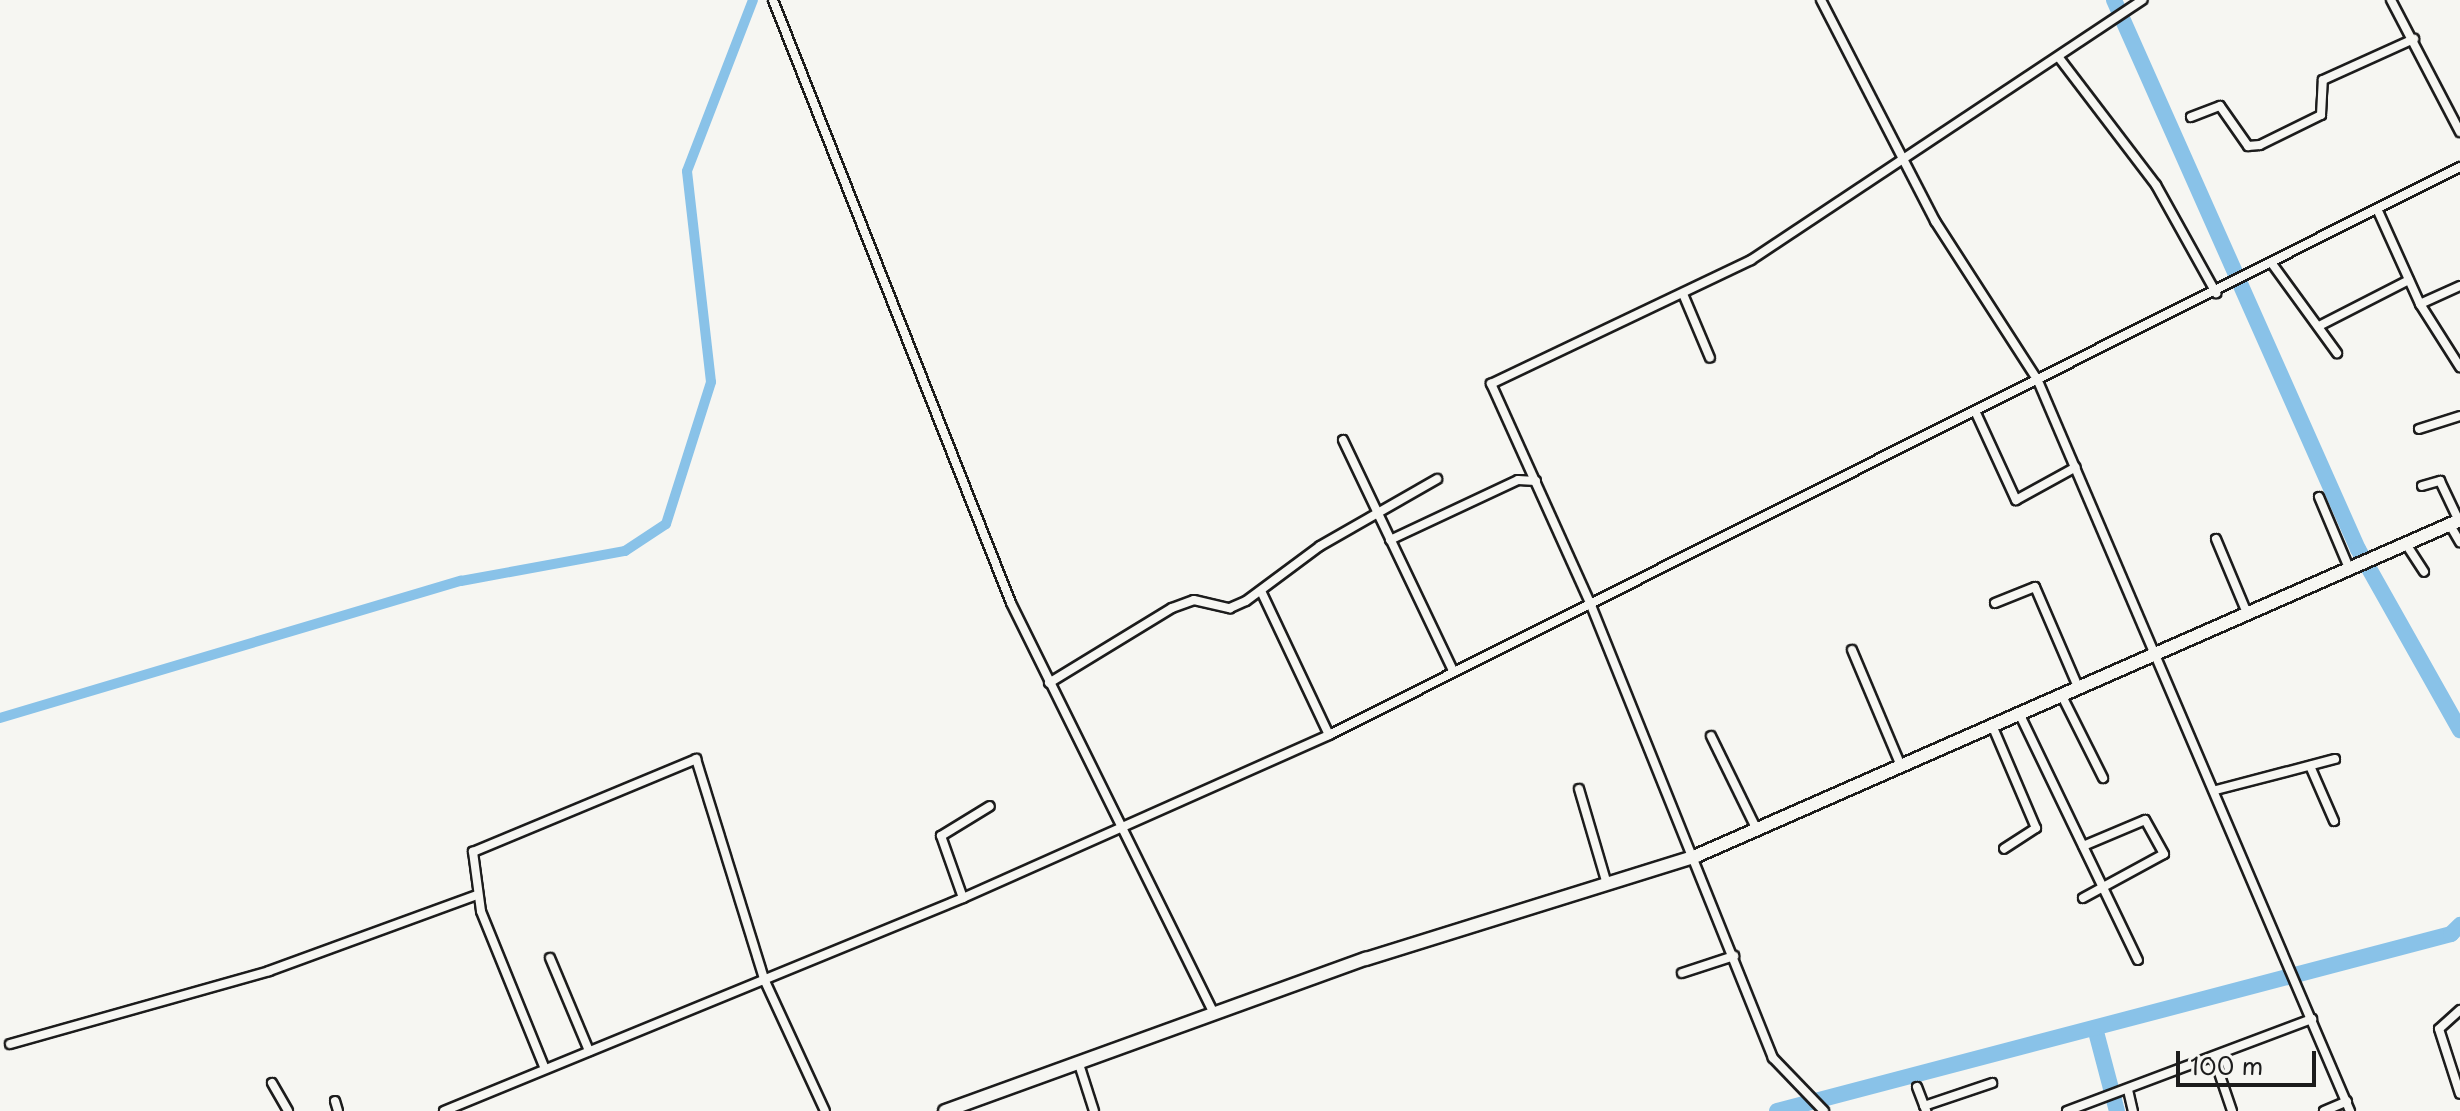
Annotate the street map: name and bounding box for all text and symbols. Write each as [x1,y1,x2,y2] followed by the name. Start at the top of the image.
[2180,1035,2320,1085] scale bar
[2190,1047,2263,1083] text: 100 m

